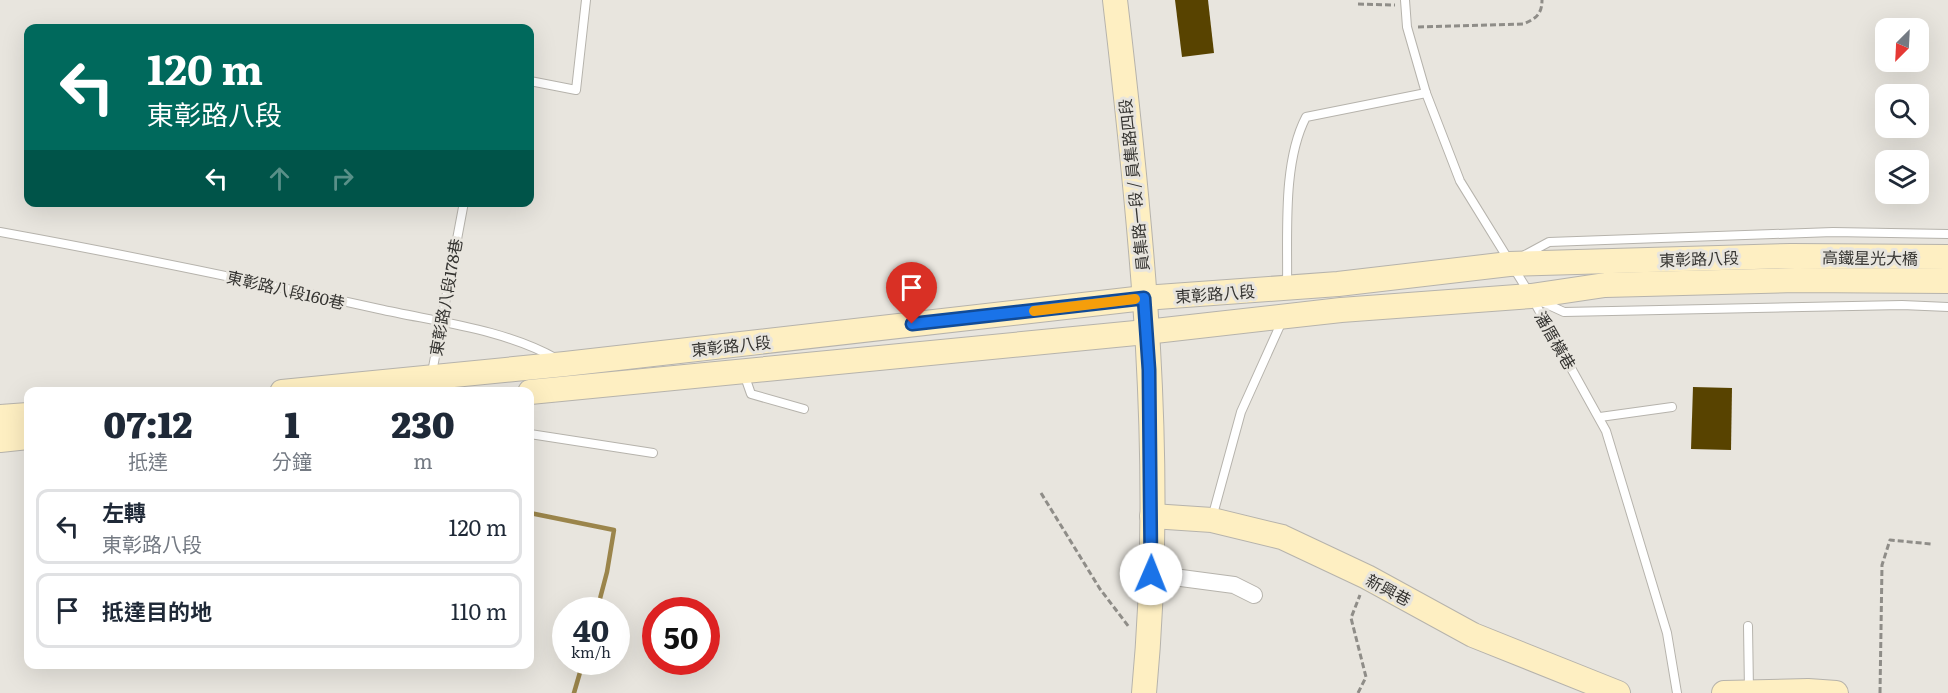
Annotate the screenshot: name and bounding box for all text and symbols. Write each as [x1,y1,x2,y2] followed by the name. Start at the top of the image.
[1875,18,1929,72] north arrow
[1875,18,1929,204] map controls
[147,36,263,98] text: 120 m
[48,48,126,126] icon: left
[1875,84,1929,138] button: search
[147,93,282,133] text: 東彰路八段
[1112,98,1154,272] street label: 員集路一段 / 員集路四段
[1875,150,1929,204] button: layers
[200,162,233,195] icon: left
[263,162,296,195] icon: ahead
[326,162,359,195] icon: right
[423,236,467,358] street label: 東彰路八段178巷
[1822,244,1918,270] street label: 高鐵星光大橋
[1659,245,1739,271] street label: 東彰路八段
[886,262,937,324] pin
[225,264,347,314] street label: 東彰路八段160巷
[895,271,928,304] icon: arrive
[1174,278,1256,308] street label: 東彰路八段
[1530,306,1582,374] street label: 潘厝橫巷
[690,329,772,361] street label: 東彰路八段
[103,396,193,449] text: 07:12
[284,396,299,449] text: 1
[391,396,455,449] text: 230
[128,445,168,475] text: 抵達
[272,445,312,475] text: 分鐘
[413,445,433,475] text: m
[102,495,146,528] text: 左轉
[51,510,84,543] icon: left
[448,510,507,543] text: 120 m
[102,528,202,558] text: 東彰路八段
[1119,542,1183,606] position arrow
[1362,567,1416,611] street label: 新興巷
[51,594,84,627] icon: arrive
[102,594,212,627] text: 抵達目的地
[451,594,507,627] text: 110 m
[642,597,720,675] speed limit sign: 50
[573,607,609,651] text: 40
[571,640,611,663] text: km/h

